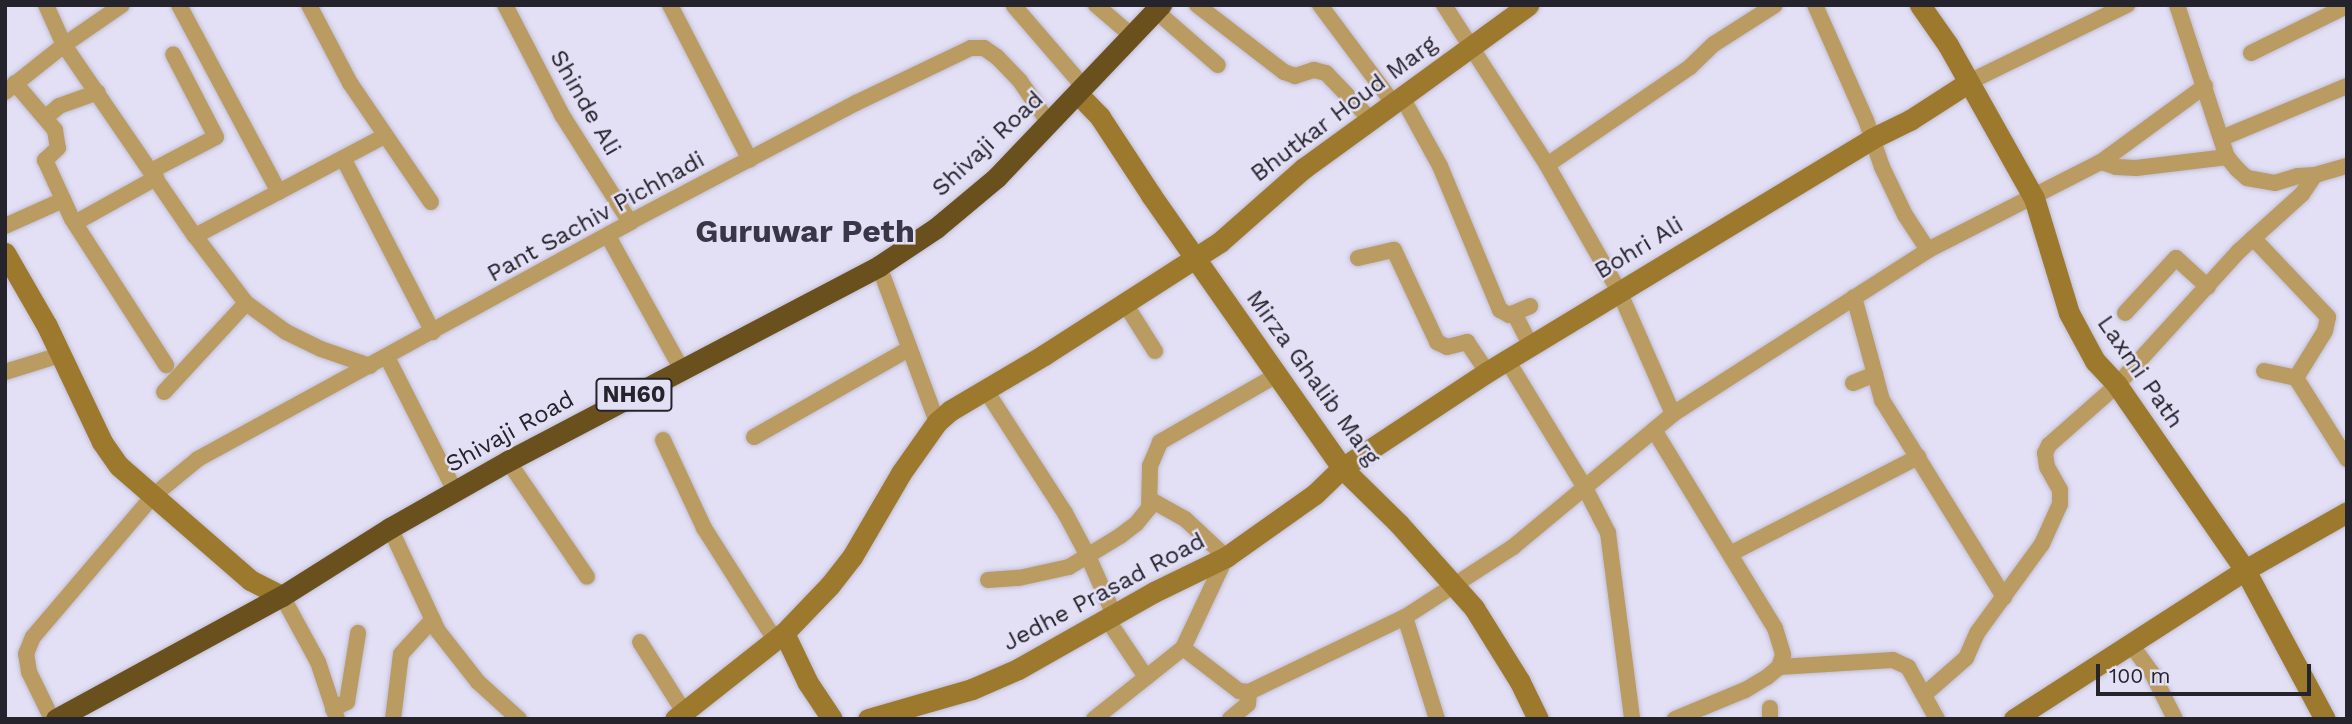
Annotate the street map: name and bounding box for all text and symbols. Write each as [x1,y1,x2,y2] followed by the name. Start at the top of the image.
[1245,29,1443,189] street label: Bhutkar Houd Marg
[543,45,627,161] street label: Shinde Ali
[926,85,1050,203] street label: Shivaji Road
[482,145,710,289] street label: Pant Sachiv Pichhadi
[1589,210,1689,286] street label: Bohri Ali
[695,212,915,250] district label: Guruwar Peth
[1240,285,1386,471] street label: Mirza Ghalib Marg
[2091,310,2189,434] street label: Laxmi Path
[594,376,674,414] road number: NH60
[441,385,579,479] street label: Shivaji Road
[998,526,1210,658] street label: Jedhe Prasad Road
[2100,650,2315,694] scale bar
[2109,663,2171,688] text: 100 m

